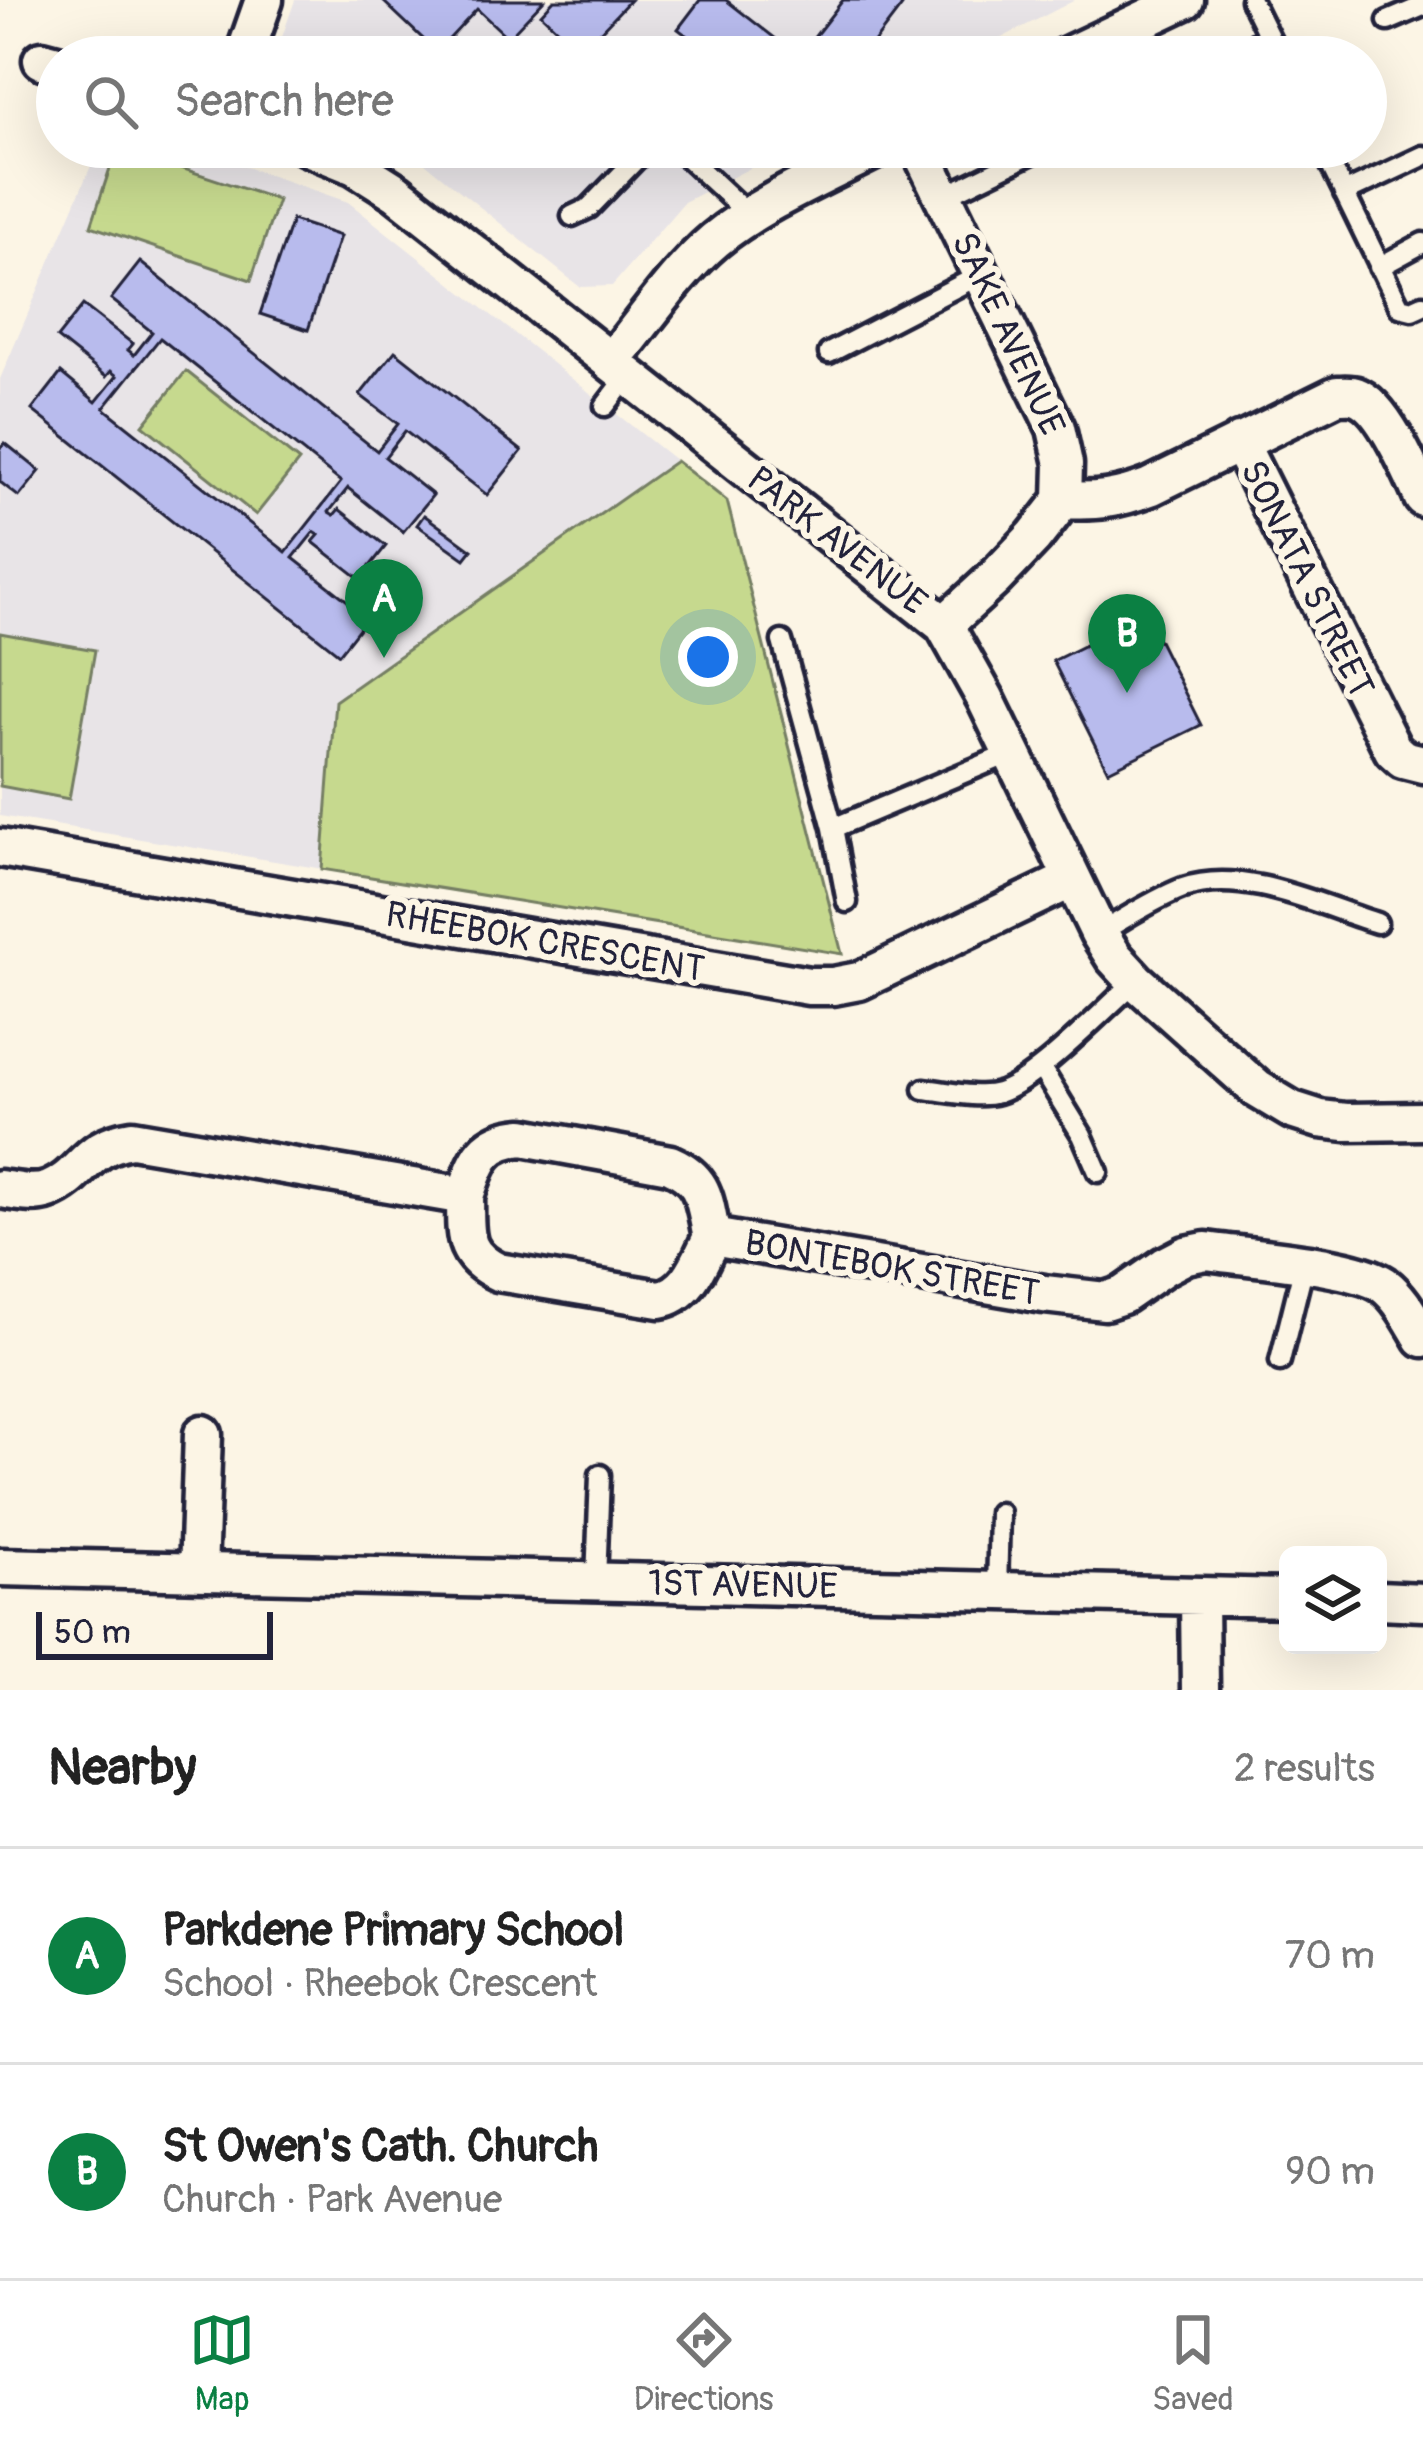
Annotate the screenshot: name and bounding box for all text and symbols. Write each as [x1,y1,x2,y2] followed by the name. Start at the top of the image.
[36,36,1387,168] search box
[78,69,144,135] icon: search
[174,74,394,130] text: Search here
[941,225,1075,443] street label: SAKE AVENUE
[1230,453,1384,705] street label: SONATA STREET
[738,457,936,625] street label: PARK AVENUE
[345,559,423,658] pin: A
[1088,594,1166,693] pin: B
[678,627,738,687] your location
[382,892,708,992] street label: RHEEBOK CRESCENT
[741,1220,1043,1316] street label: BONTEBOK STREET
[1279,1546,1387,1654] map controls
[1279,1546,1387,1654] button: layers
[648,1561,838,1609] street label: 1ST AVENUE
[36,1606,273,1659] scale bar
[54,1612,131,1653] text: 50 m
[48,1736,196,1800] text: Nearby
[1234,1744,1375,1793] text: 2 results
[162,1903,624,1959] text: Parkdene Primary School
[74,1931,100,1980] text: A
[1285,1931,1375,1980] text: 70 m
[162,1959,597,2008] text: School · Rheebok Crescent
[162,2119,598,2175] text: St Owen's Cath. Church
[76,2147,98,2196] text: B
[1285,2147,1375,2196] text: 90 m
[162,2175,502,2224] text: Church · Park Avenue
[189,2307,255,2420] tab: Map
[634,2307,774,2420] tab: Directions
[1152,2307,1234,2420] tab: Saved

